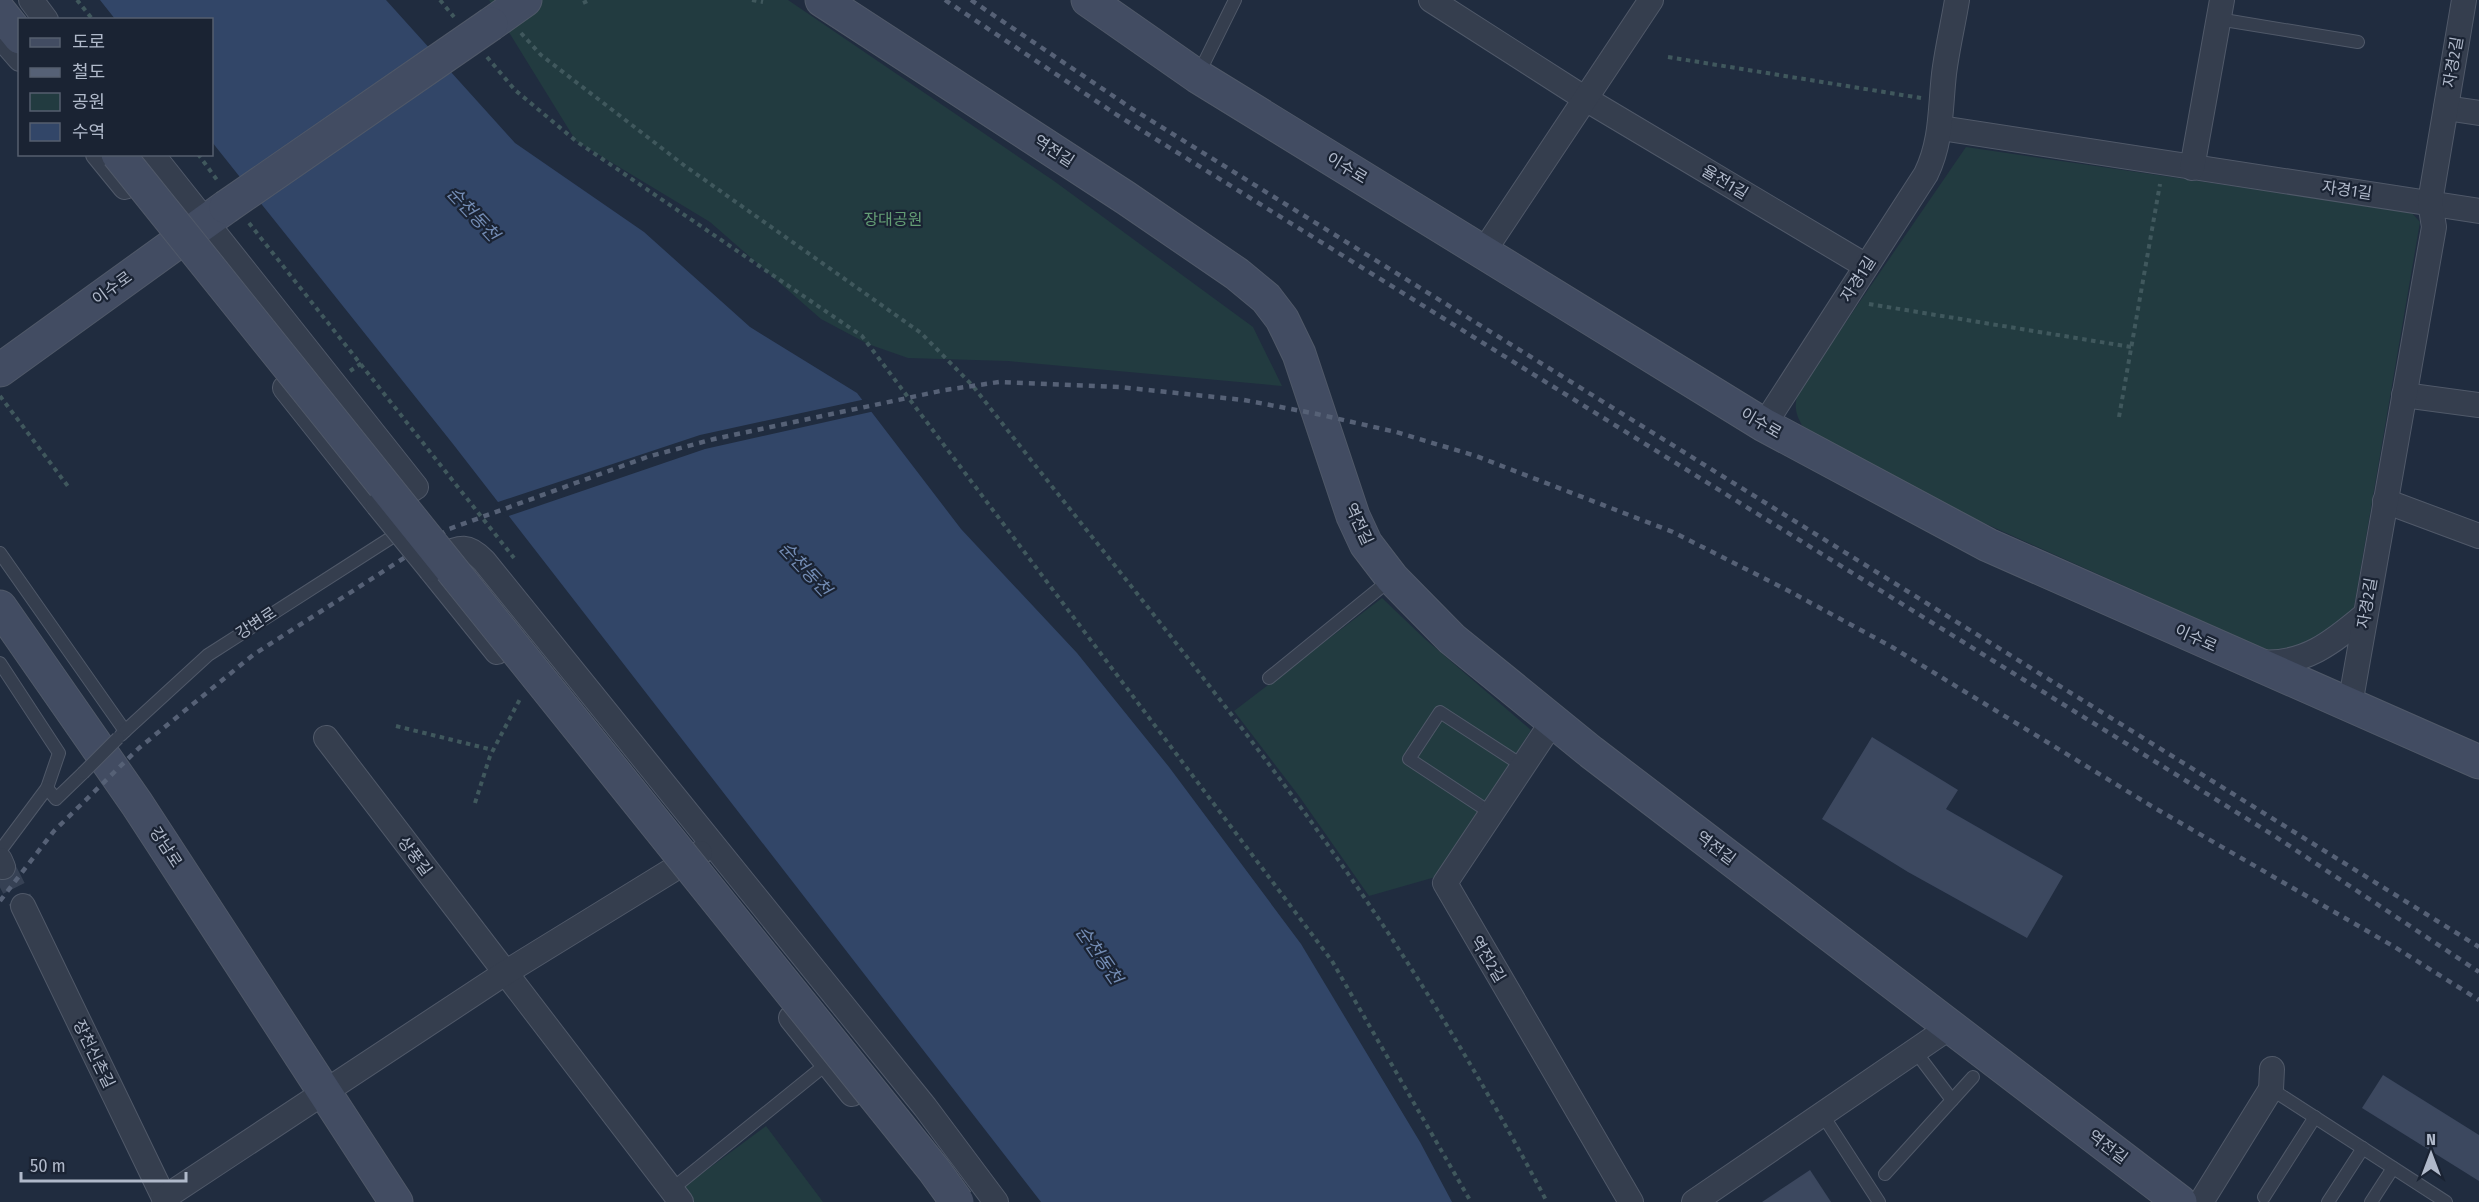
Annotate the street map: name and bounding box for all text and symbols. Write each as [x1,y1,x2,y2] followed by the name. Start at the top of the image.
[18,18,213,156] legend
[72,31,105,53] text: 도로
[2439,35,2467,89] street label: 자경2길
[72,61,105,83] text: 철도
[72,91,105,113] text: 공원
[72,121,105,143] text: 수역
[1030,131,1078,171] street label: 역전길
[1323,148,1371,188] street label: 이수로
[1699,161,1751,203] street label: 율전1길
[2321,177,2373,203] street label: 자경1길
[442,182,505,248] water label: 순천동천
[864,210,922,229] park label: 장대공원
[1836,253,1880,305] street label: 자경1길
[89,267,136,309] street label: 이수로
[1737,404,1785,442] street label: 이수로
[1341,500,1377,548] street label: 역전길
[774,537,837,603] water label: 순천동천
[2353,576,2381,630] street label: 자경2길
[232,603,280,643] street label: 강변로
[2172,620,2220,656] street label: 이수로
[146,823,186,871] street label: 강남로
[1693,827,1739,869] street label: 역전길
[394,833,436,879] street label: 상풍길
[1071,922,1128,990] water label: 순천동천
[1467,932,1509,986] street label: 역전2길
[69,1017,119,1091] street label: 장천신촌길
[2401,1124,2461,1184] north arrow
[2085,1126,2131,1168] street label: 역전길
[2426,1130,2436,1149] text: N
[21,1145,186,1183] scale bar
[30,1155,66,1177] text: 50 m

